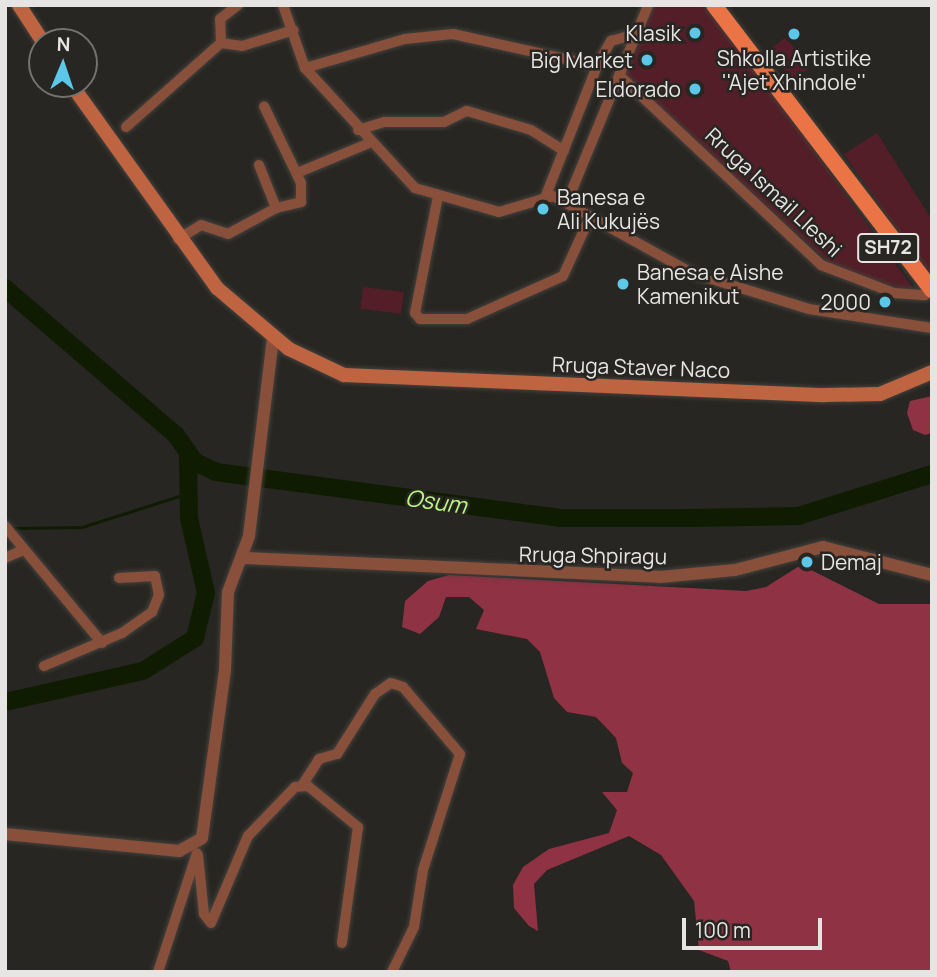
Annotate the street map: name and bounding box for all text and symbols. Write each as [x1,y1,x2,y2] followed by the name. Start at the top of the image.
[626,20,681,46] place label: Klasik
[687,25,703,41] marker: Klasik
[786,26,802,42] marker: Shkolla Artistike ''Ajet Xhindole''
[28,28,98,98] north arrow
[56,31,71,57] text: N
[717,45,871,95] place label: Shkolla Artistike ''Ajet Xhindole''
[531,47,633,73] place label: Big Market
[639,52,655,68] marker: Big Market
[596,76,681,102] place label: Eldorado
[687,81,703,97] marker: Eldorado
[701,122,847,262] street label: Rruga Ismail Lleshi
[557,184,660,234] place label: Banesa e Ali Kukujës
[535,201,551,217] marker: Banesa e Ali Kukujës
[856,232,920,264] road number: SH72
[637,259,784,309] place label: Banesa e Aishe Kamenikut
[615,276,631,292] marker: Banesa e Aishe Kamenikut
[821,289,871,315] place label: 2000
[877,294,893,310] marker: 2000
[551,351,731,383] street label: Rruga Staver Naco
[403,483,469,519] water label: Osum
[519,541,667,569] street label: Rruga Shpiragu
[821,549,882,575] place label: Demaj
[799,554,815,570] marker: Demaj
[685,904,825,948] scale bar
[695,916,751,944] text: 100 m

